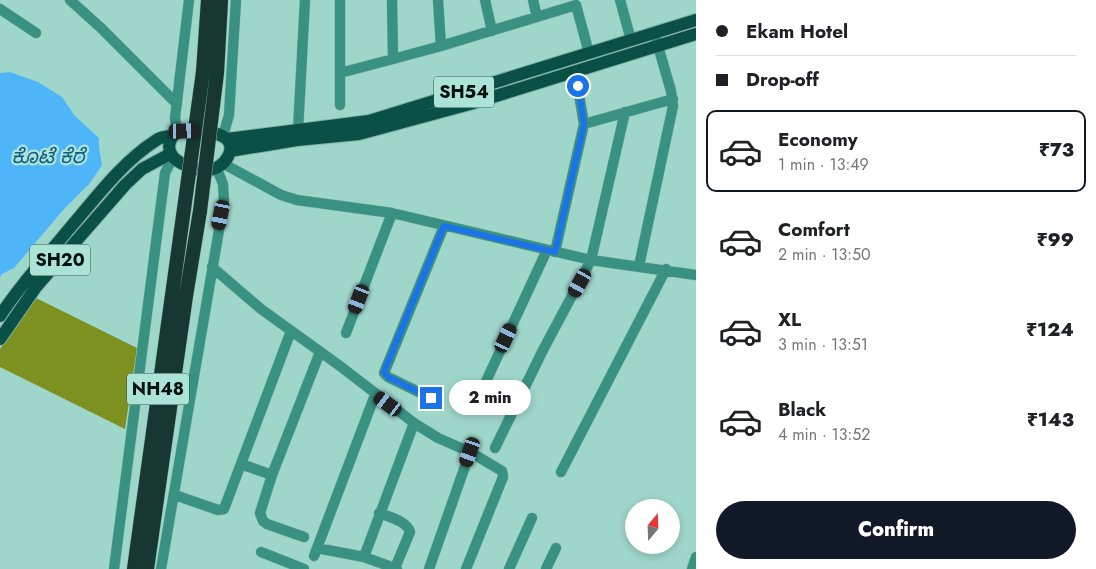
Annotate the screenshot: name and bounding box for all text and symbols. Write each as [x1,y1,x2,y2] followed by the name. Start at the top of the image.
[746,18,848,45] text: Ekam Hotel
[746,66,819,93] text: Drop-off
[567,75,589,97] route start
[434,76,494,108] road number: SH54
[168,123,199,139] car
[778,126,858,153] text: Economy
[718,129,763,174] icon: car
[1039,136,1074,163] text: ₹73
[11,142,88,171] water label: ಕೊಟೆ ಕೆರೆ
[778,153,869,176] text: 1 min · 13:49
[210,199,231,231] car
[778,216,850,243] text: Comfort
[718,219,763,264] icon: car
[1037,226,1074,253] text: ₹99
[778,243,871,266] text: 2 min · 13:50
[30,244,90,276] road number: SH20
[566,266,593,300] car
[346,282,371,316] car
[778,306,801,333] text: XL
[718,309,763,354] icon: car
[1026,316,1074,343] text: ₹124
[492,321,519,355] car
[778,333,868,356] text: 3 min · 13:51
[127,374,189,404] road number: NH48
[448,380,531,416] callout: 2 min
[469,386,511,409] text: 2 min
[420,387,442,409] route end
[371,389,404,419] car
[778,396,826,423] text: Black
[718,399,763,444] icon: car
[1027,406,1074,433] text: ₹143
[778,423,870,446] text: 4 min · 13:52
[458,435,481,469] car
[625,499,680,554] north arrow
[625,499,680,554] map controls
[716,501,1076,559] button: Confirm

